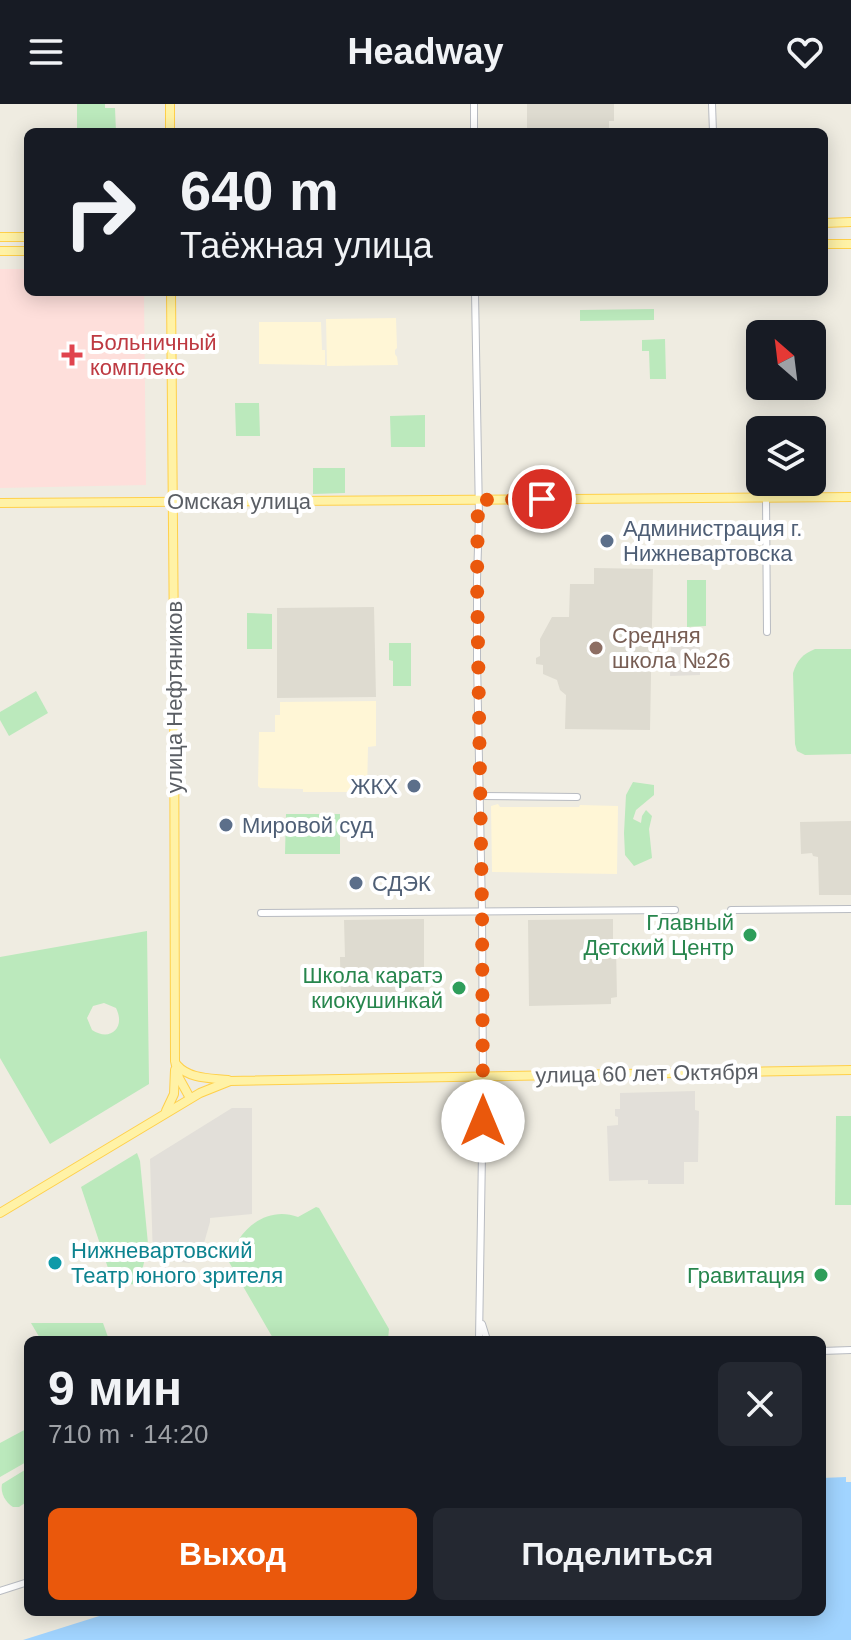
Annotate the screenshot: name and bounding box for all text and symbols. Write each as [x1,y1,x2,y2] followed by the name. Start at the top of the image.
[24,30,68,74] icon: menu
[783,30,827,74] icon: heart
[347,31,504,72] text: Headway
[180,159,339,222] text: 640 m
[48,160,152,264] icon: right
[180,225,433,266] text: Таёжная улица
[746,320,826,400] north arrow
[746,320,826,496] map controls
[90,330,217,380] place label: Больничный комплекс
[61,344,83,366] marker: Больничный комплекс
[746,416,826,496] button: layers
[508,465,576,533] pin
[520,477,564,521] icon: arrive
[167,489,312,514] street label: Омская улица
[623,516,802,566] place label: Администрация г. Нижневартовска
[598,532,616,550] marker: Администрация г. Нижневартовска
[162,601,187,793] street label: улица Нефтяников
[612,623,731,673] place label: Средняя школа №26
[587,639,605,657] marker: Средняя школа №26
[350,774,398,799] place label: ЖКХ
[405,777,423,795] marker: ЖКХ
[242,813,373,838] place label: Мировой суд
[217,816,235,834] marker: Мировой суд
[372,871,431,896] place label: СДЭК
[347,874,365,892] marker: СДЭК
[583,910,734,960] place label: Главный Детский Центр
[741,926,759,944] marker: Главный Детский Центр
[302,963,443,1013] place label: Школа каратэ киокушинкай
[450,979,468,997] marker: Школа каратэ киокушинкай
[535,1059,759,1088] street label: улица 60 лет Октября
[441,1079,525,1163] position arrow
[71,1238,283,1288] place label: Нижневартовский Театр юного зрителя
[46,1254,64,1272] marker: Нижневартовский Театр юного зрителя
[687,1263,805,1288] place label: Гравитация
[812,1266,830,1284] marker: Гравитация
[48,1362,182,1415] text: 9 мин
[718,1362,802,1446] button: close
[48,1419,208,1449] text: 710 m · 14:20
[48,1508,417,1600] button: Выход
[433,1508,802,1600] button: Поделиться

